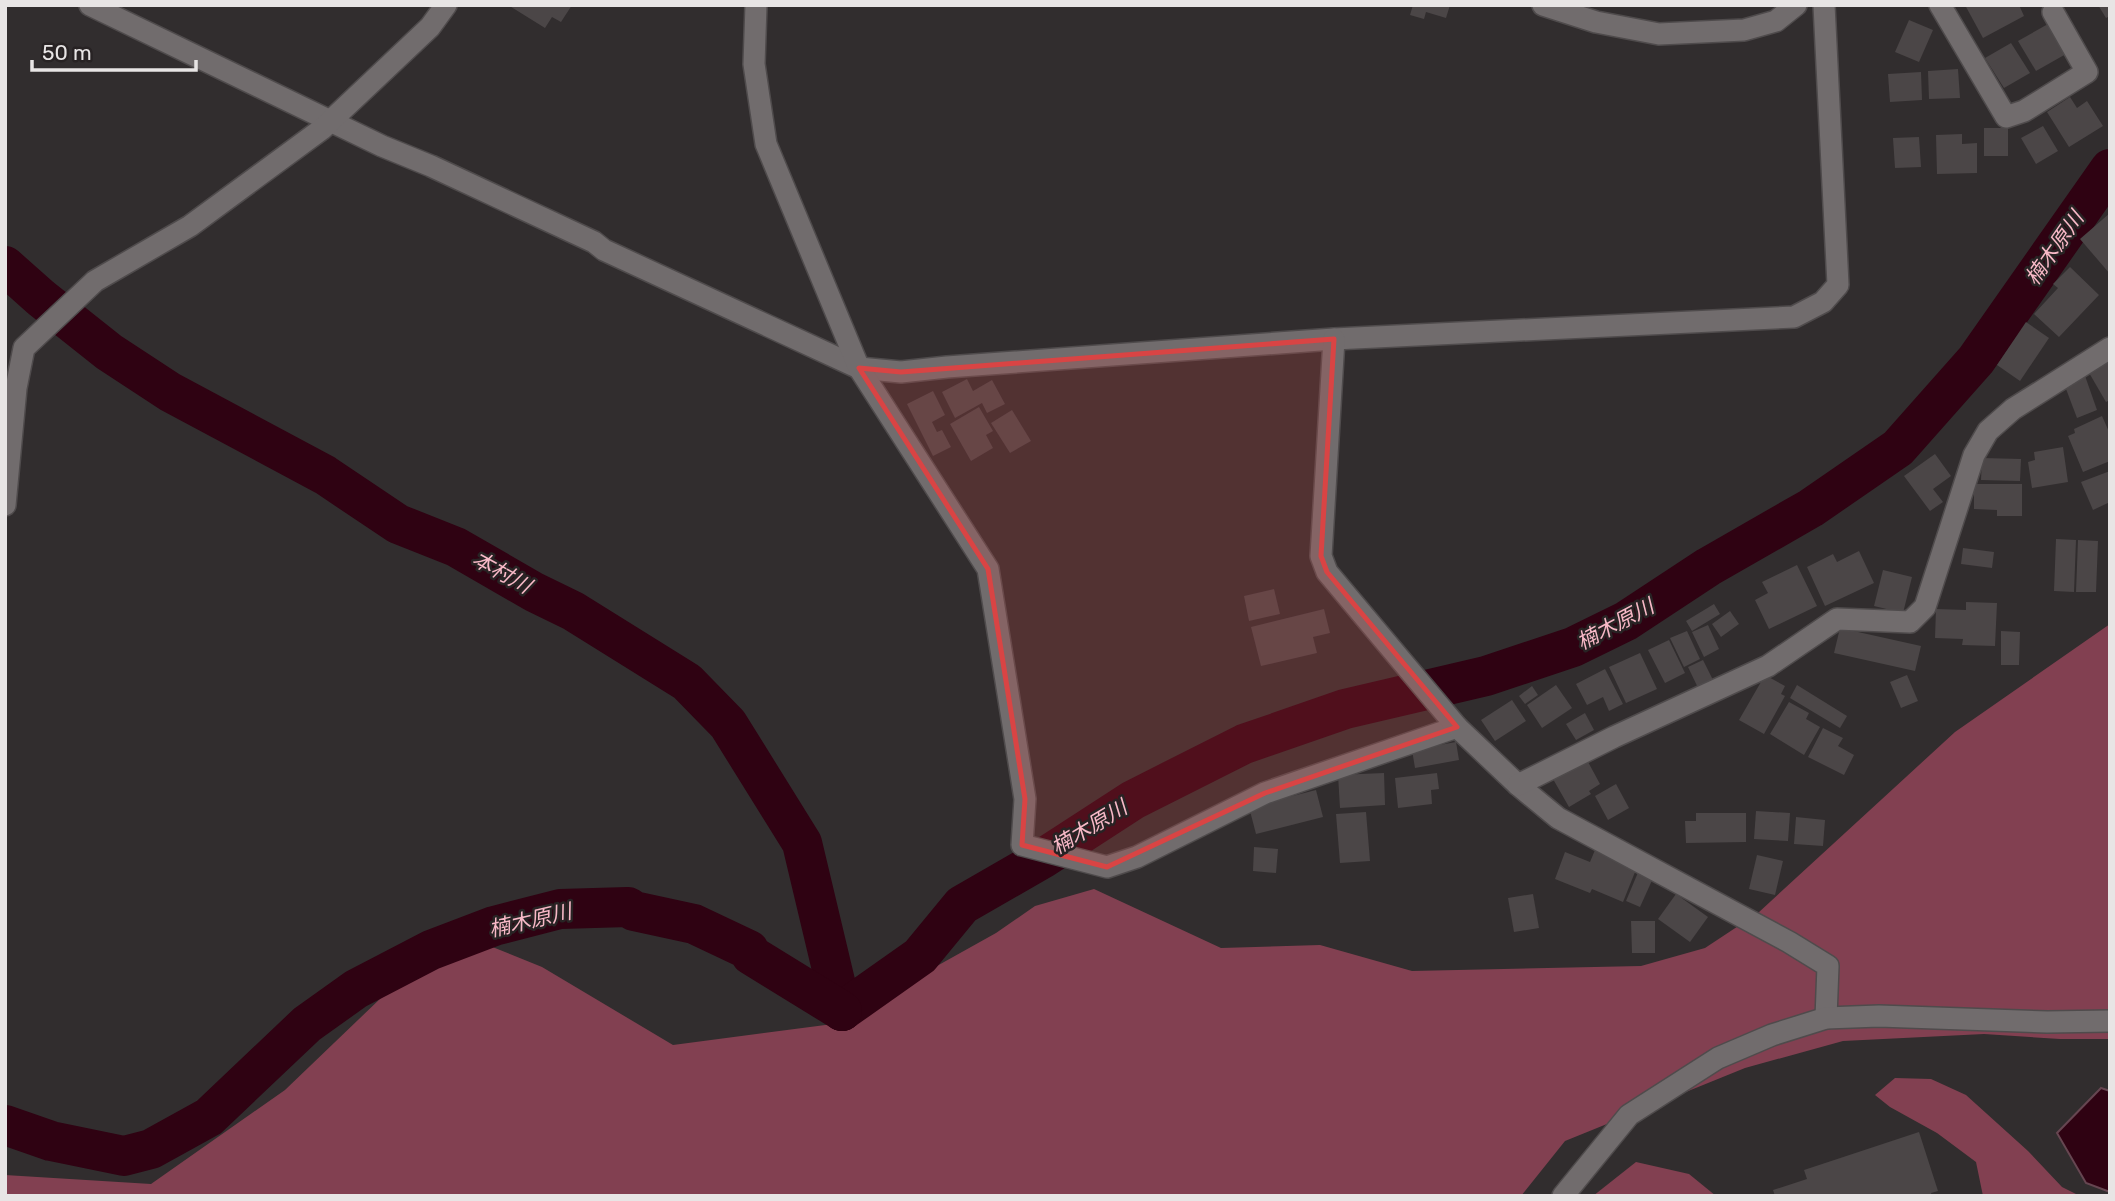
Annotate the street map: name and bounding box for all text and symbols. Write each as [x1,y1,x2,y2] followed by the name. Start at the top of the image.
[32,28,196,72] scale bar
[42,40,92,65] text: 50 m
[2020,205,2089,290] water label: 楠木原川
[468,546,537,599] water label: 本村川
[1572,592,1660,655] water label: 楠木原川
[1047,794,1133,859] water label: 楠木原川
[486,898,576,942] water label: 楠木原川

